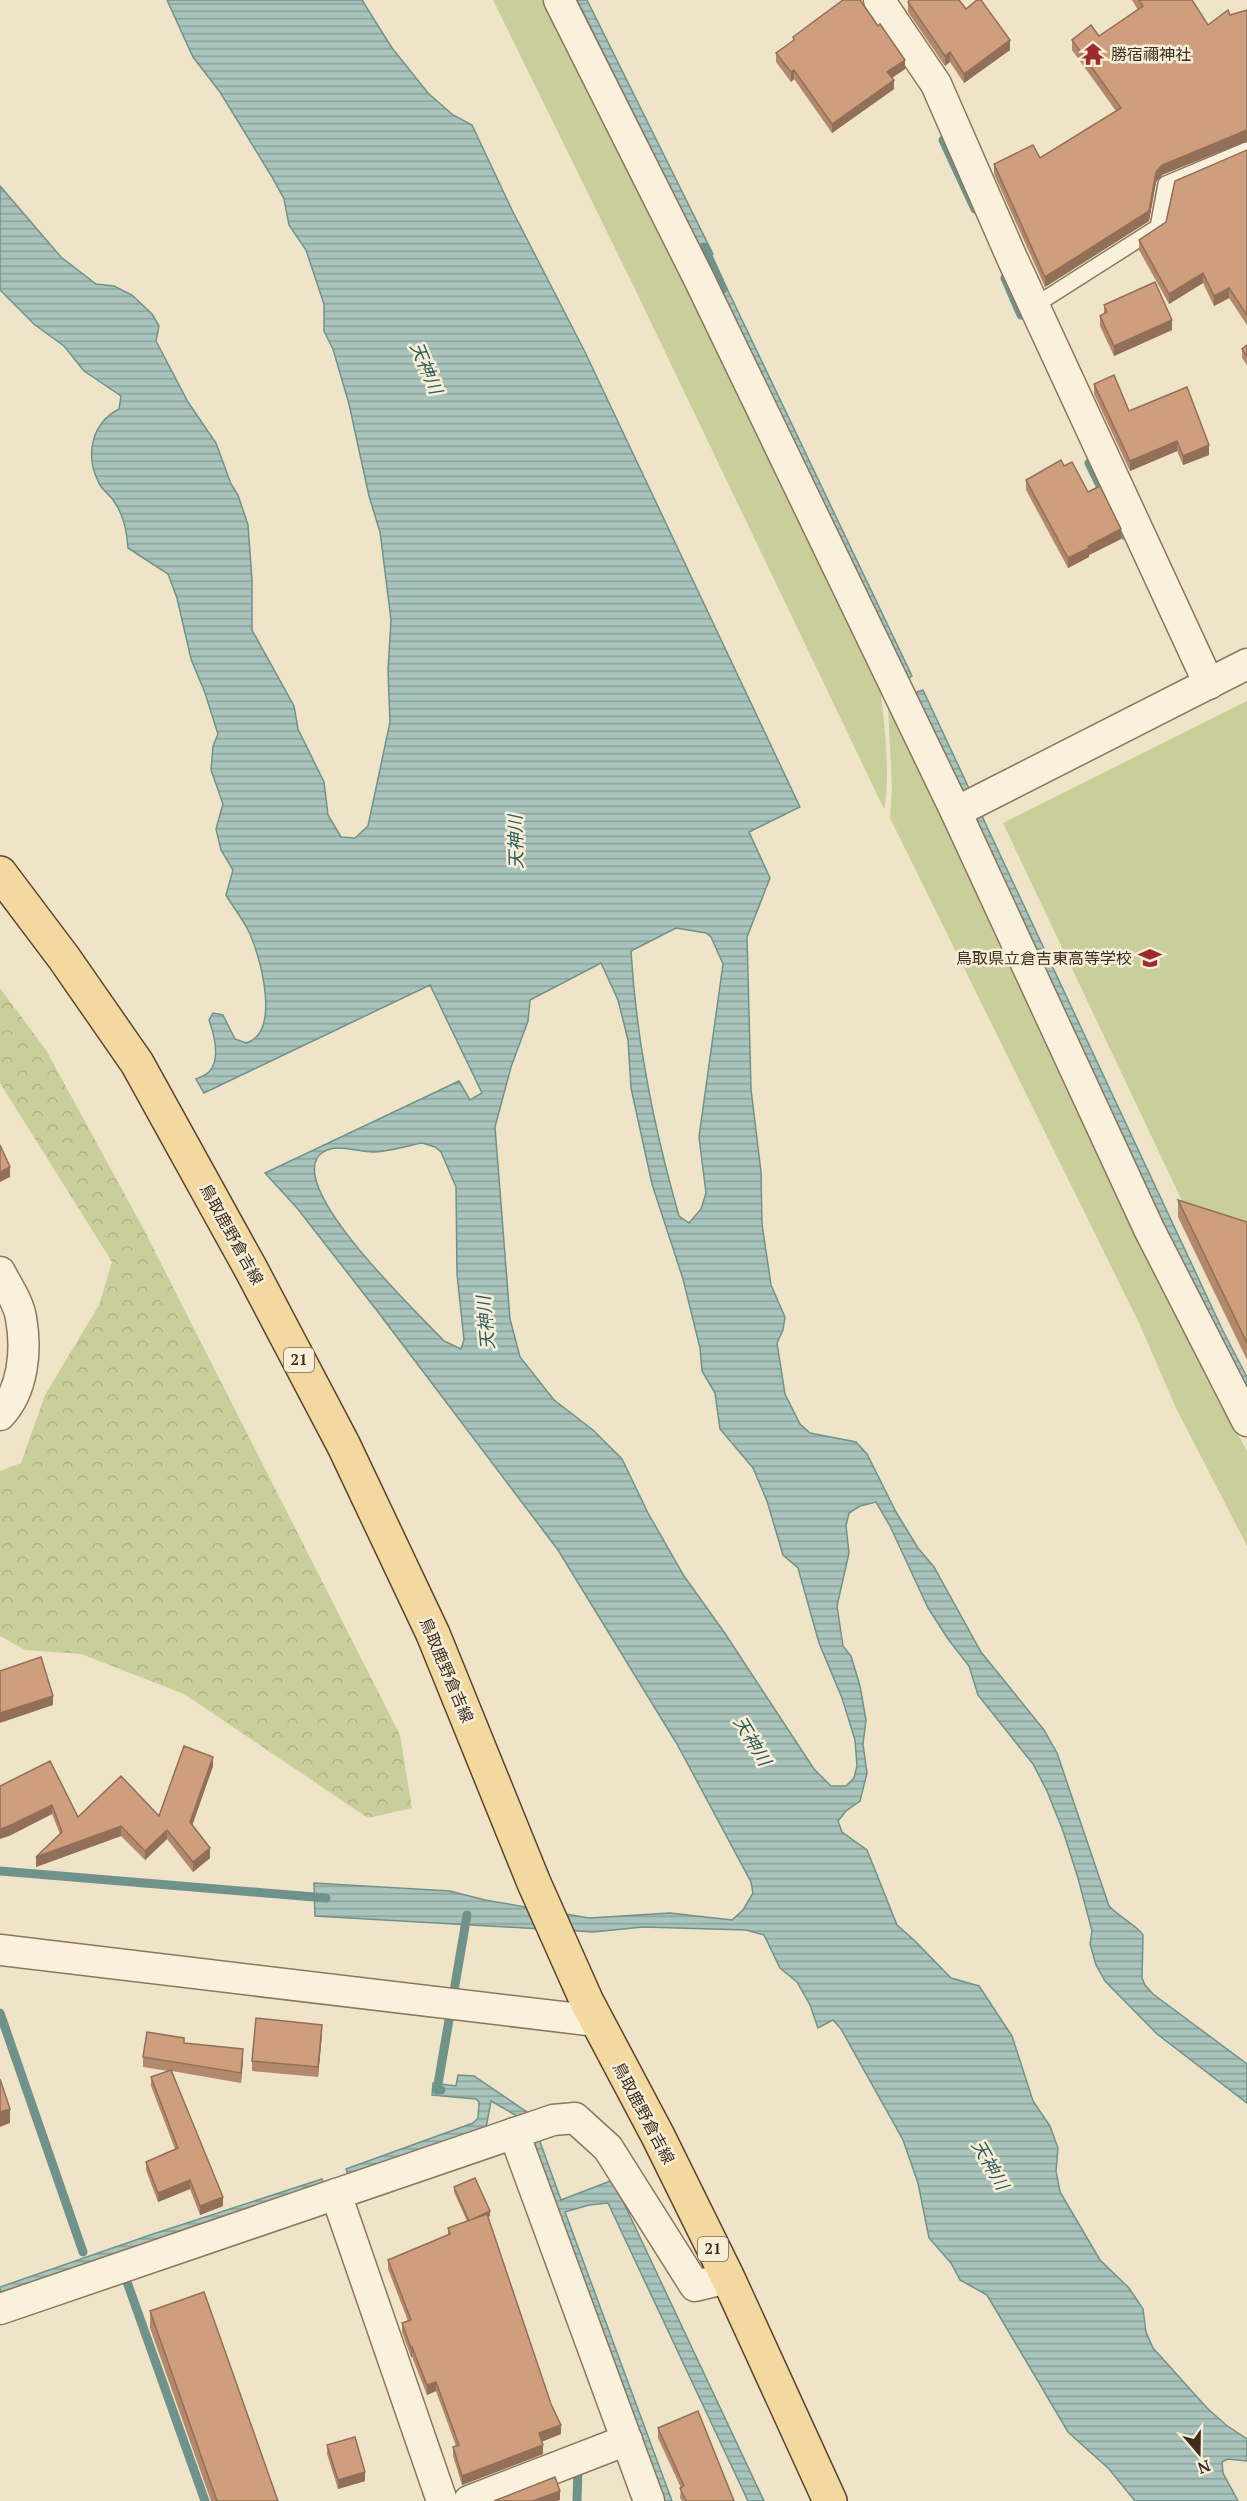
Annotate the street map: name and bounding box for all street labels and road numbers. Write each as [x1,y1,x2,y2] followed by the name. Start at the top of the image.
[195,1180,269,1288] street label: 鳥取鹿野倉吉線
[284,1348,314,1372] road number: 21
[415,1614,479,1726] street label: 鳥取鹿野倉吉線
[608,2058,680,2168] street label: 鳥取鹿野倉吉線
[698,2237,728,2261] road number: 21

